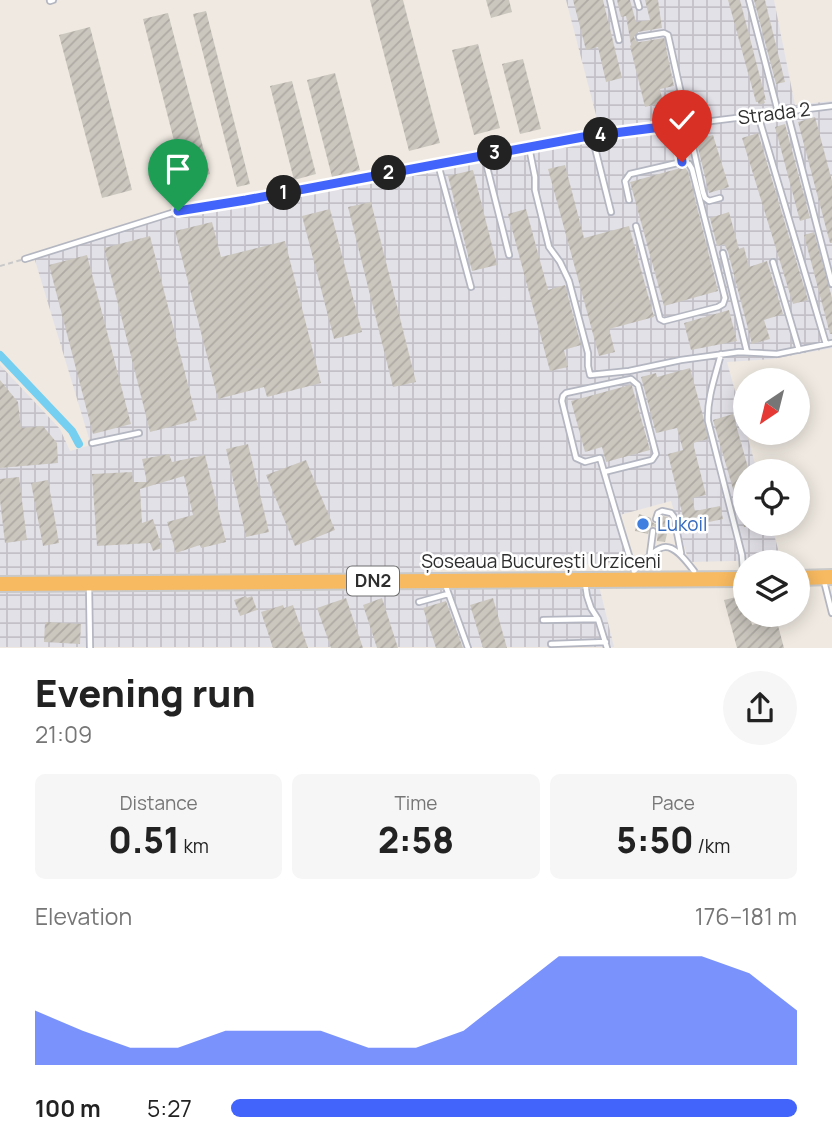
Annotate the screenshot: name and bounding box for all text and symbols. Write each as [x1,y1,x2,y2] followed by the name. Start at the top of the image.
[652,90,712,162] pin
[736,96,812,130] street label: Strada 2
[663,101,701,139] icon: check
[584,118,618,152] pin: 4
[595,121,606,147] text: 4
[477,136,512,170] pin: 3
[148,139,208,211] pin
[489,139,500,165] text: 3
[159,150,197,188] icon: arrive
[372,156,406,190] pin: 2
[383,159,394,185] text: 2
[266,176,302,210] pin: 1
[279,179,288,205] text: 1
[733,368,810,444] north arrow
[733,368,810,627] map controls
[733,459,810,536] button: locate
[657,511,707,537] place label: Lukoil
[635,516,651,532] marker: Lukoil
[421,548,661,574] street label: Șoseaua București Urziceni
[733,550,810,627] button: layers
[347,566,399,596] road number: DN2
[35,666,256,718] text: Evening run
[723,671,797,745] button: share
[35,718,92,750] text: 21:09
[120,790,198,816] text: Distance
[395,790,437,816] text: Time
[652,790,695,816] text: Pace
[108,816,180,864] text: 0.51
[378,816,454,864] text: 2:58
[616,816,694,864] text: 5:50
[180,833,209,859] text: km
[694,833,730,859] text: /km
[35,900,132,932] text: Elevation
[695,900,797,932] text: 176–181 m
[35,1092,101,1124] text: 100 m
[147,1092,192,1124] text: 5:27

